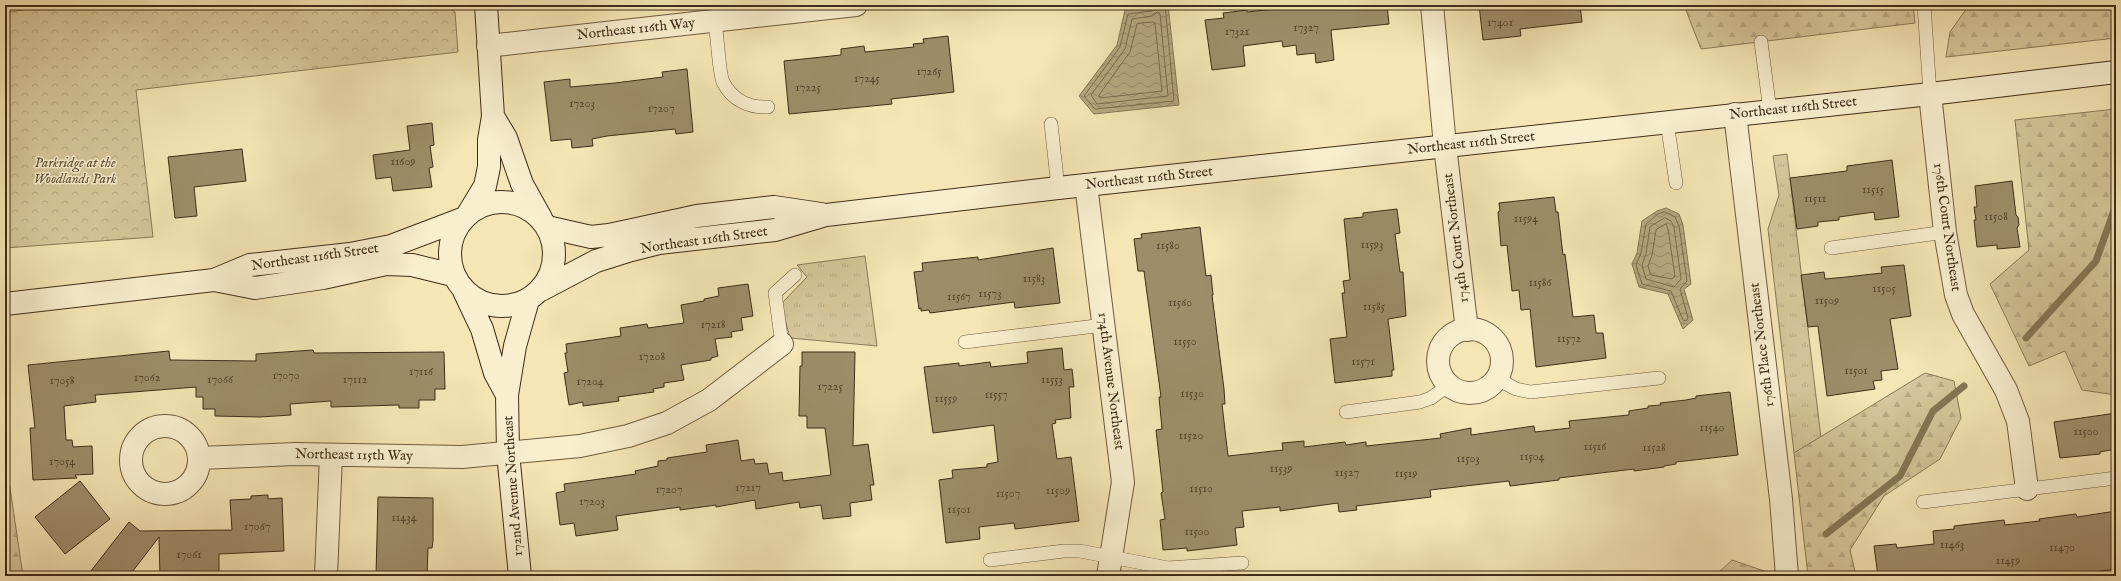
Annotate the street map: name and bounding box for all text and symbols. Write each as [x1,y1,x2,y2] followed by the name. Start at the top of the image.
[576,14,696,44] street label: Northeast 116th Way
[1487,15,1513,30] house number: 17401
[1293,20,1319,35] house number: 17327
[1225,24,1249,39] house number: 17321
[916,64,942,79] house number: 17265
[854,71,881,86] house number: 17245
[795,80,821,95] house number: 17225
[1728,92,1858,124] street label: Northeast 116th Street
[569,96,595,111] house number: 17203
[647,101,675,116] house number: 17207
[1406,127,1536,159] street label: Northeast 116th Street
[34,154,117,188] park label: Parkridge at the Woodlands Park
[390,154,416,169] house number: 11609
[1084,162,1214,194] street label: Northeast 116th Street
[1929,162,1965,293] street label: 176th Court Northeast
[1439,172,1473,304] street label: 174th Court Northeast
[1862,182,1885,197] house number: 11515
[1804,191,1826,206] house number: 11511
[1984,209,2008,224] house number: 11508
[1514,211,1538,226] house number: 11594
[639,222,769,258] street label: Northeast 116th Street
[1360,237,1384,252] house number: 11593
[1156,238,1180,253] house number: 11580
[250,239,380,275] street label: Northeast 116th Street
[1023,271,1045,286] house number: 11583
[1528,275,1552,290] house number: 11586
[1872,281,1896,296] house number: 11505
[1745,282,1779,408] street label: 176th Place Northeast
[978,286,1002,301] house number: 11573
[947,289,971,304] house number: 11567
[1815,293,1839,308] house number: 11509
[1168,295,1192,310] house number: 11560
[1363,299,1386,314] house number: 11585
[1094,311,1128,451] street label: 174th Avenue Northeast
[701,317,726,332] house number: 17218
[1557,331,1582,346] house number: 11572
[1173,334,1197,349] house number: 11550
[639,349,665,364] house number: 17208
[1351,354,1375,369] house number: 11571
[1844,363,1868,378] house number: 11501
[409,364,434,379] house number: 17116
[272,368,300,383] house number: 17070
[134,370,161,385] house number: 17062
[207,372,234,387] house number: 17066
[343,372,368,387] house number: 17112
[1041,372,1063,387] house number: 11553
[49,373,75,388] house number: 17058
[576,374,604,389] house number: 17204
[817,379,843,394] house number: 17225
[1180,386,1204,401] house number: 11530
[984,387,1008,402] house number: 11557
[935,391,957,406] house number: 11559
[499,415,527,557] street label: 172nd Avenue Northeast
[1699,420,1725,435] house number: 11540
[2073,424,2099,439] house number: 11500
[1179,428,1203,443] house number: 11520
[1584,439,1607,454] house number: 11516
[1642,440,1666,455] house number: 11528
[295,445,413,465] street label: Northeast 115th Way
[1519,449,1545,464] house number: 11504
[1456,451,1480,466] house number: 11503
[49,454,75,469] house number: 17054
[1269,461,1293,476] house number: 11539
[1335,465,1359,480] house number: 11527
[1395,466,1418,481] house number: 11519
[735,480,761,495] house number: 17217
[1189,481,1213,496] house number: 11510
[655,482,683,497] house number: 17207
[1046,483,1070,498] house number: 11509
[996,486,1020,501] house number: 11507
[579,494,605,509] house number: 17203
[947,502,971,517] house number: 11501
[391,510,417,525] house number: 11434
[244,519,270,534] house number: 17067
[1184,524,1210,539] house number: 11500
[1940,537,1964,552] house number: 11463
[2049,540,2075,555] house number: 11470
[176,547,202,562] house number: 17061
[1996,553,2020,568] house number: 11459

